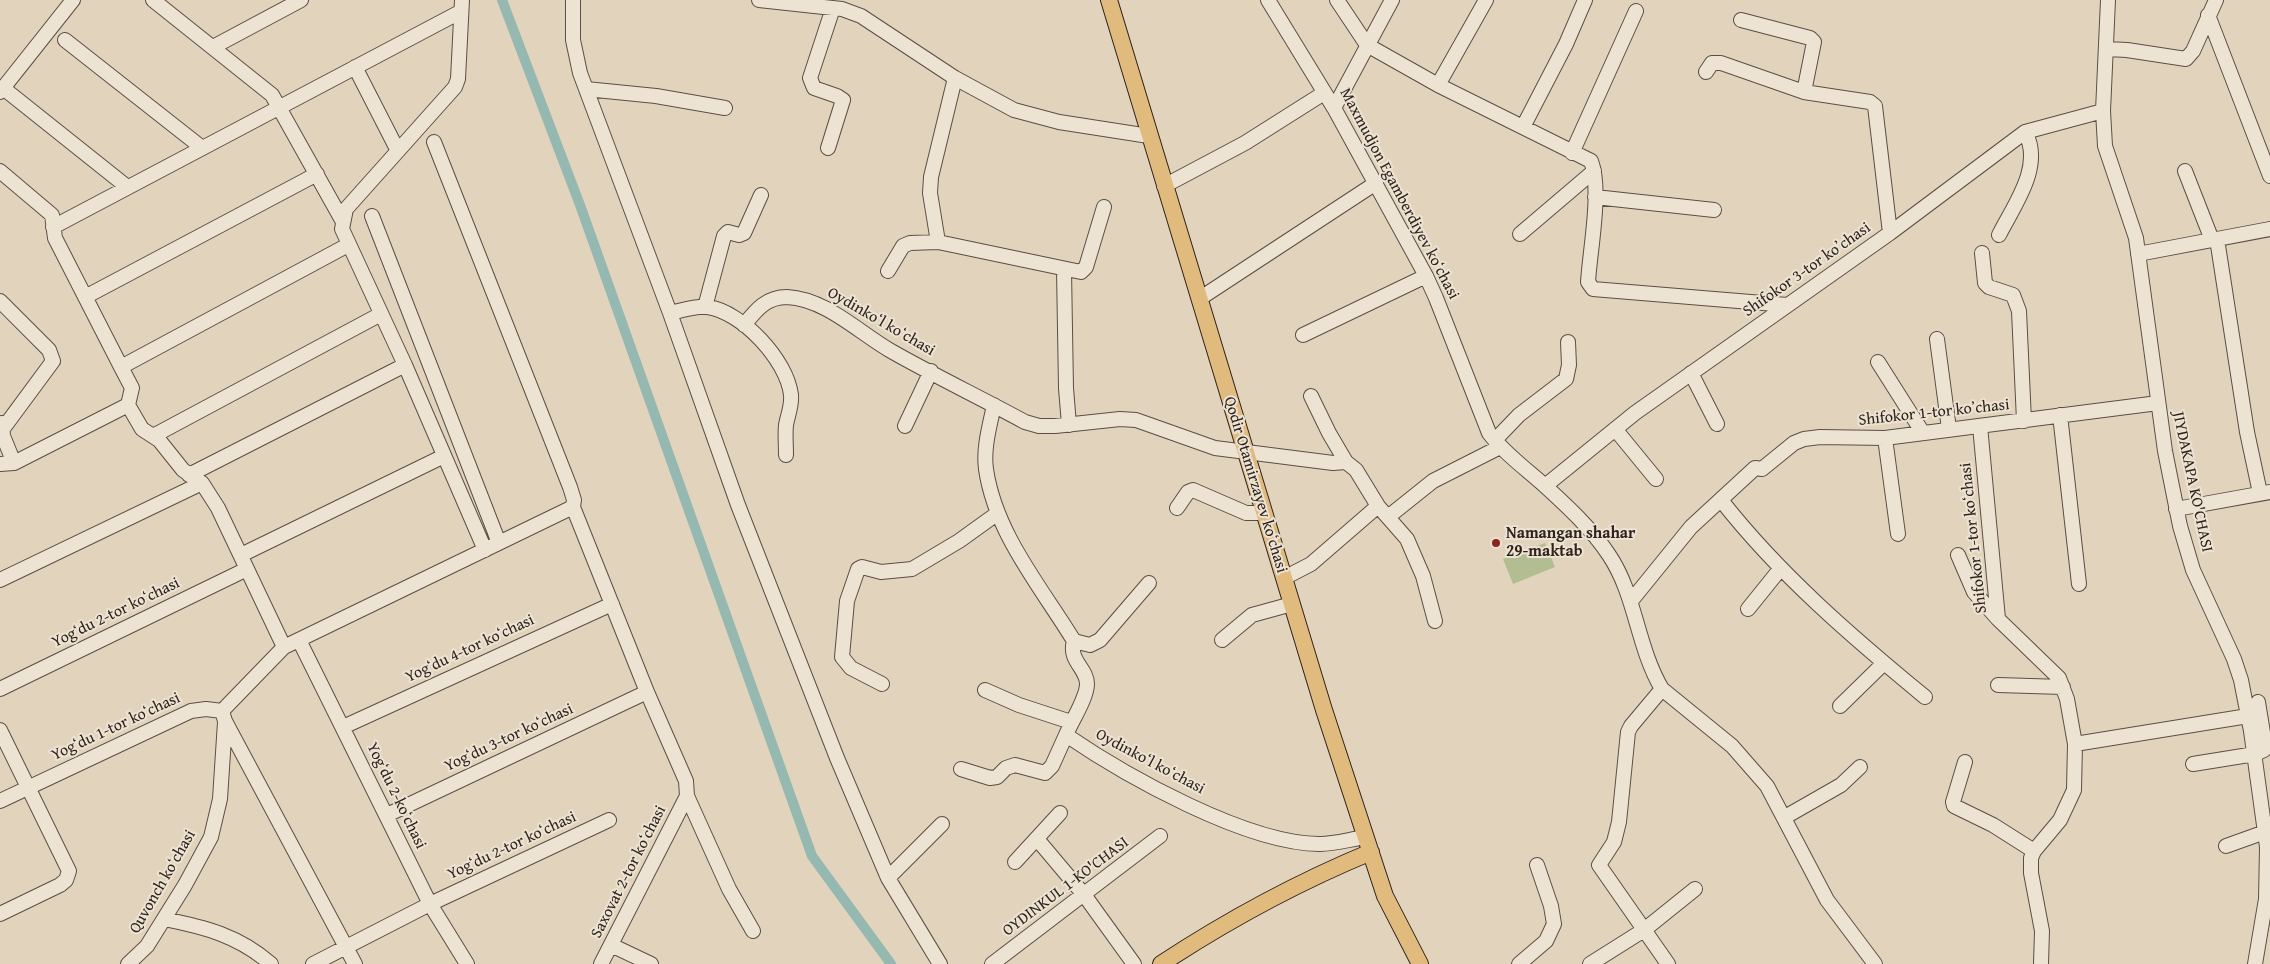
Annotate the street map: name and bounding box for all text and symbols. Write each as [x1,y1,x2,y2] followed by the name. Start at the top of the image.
[1335,85,1463,303] street label: Maxmudjon Egamberdiyev koʻchasi
[1739,219,1875,321] street label: Shifokor 3-tor koʼchasi
[824,283,938,361] street label: Oydinkoʻl koʻchasi
[1219,395,1291,575] street label: Qodir Otamirzayev koʻchasi
[1858,396,2010,430] street label: Shifokor 1-tor koʼchasi
[2168,410,2216,554] street label: JIYDAKAPA KO'CHASI
[1957,462,1991,614] street label: Shifokor 1-tor koʻchasi
[1506,524,1635,562] place label: Namangan shahar 29-maktab
[1490,537,1502,549] marker: Namangan shahar 29-maktab
[49,574,183,652] street label: Yogʻdu 2-tor koʻchasi
[403,611,537,687] street label: Yogʻdu 4-tor koʻchasi
[49,689,183,765] street label: Yogʻdu 1-tor koʻchasi
[442,700,576,776] street label: Yogʻdu 3-tor koʻchasi
[1092,725,1208,799] street label: Oydinkoʻl koʻchasi
[362,740,430,852] street label: Yogʻdu 2-koʻchasi
[587,802,671,942] street label: Saxovat 2-tor koʻchasi
[445,808,579,884] street label: Yogʻdu 2-tor koʻchasi
[126,827,200,937] street label: Quvonch koʻchasi
[999,833,1133,941] street label: OYDINKUL 1-KO'CHASI

